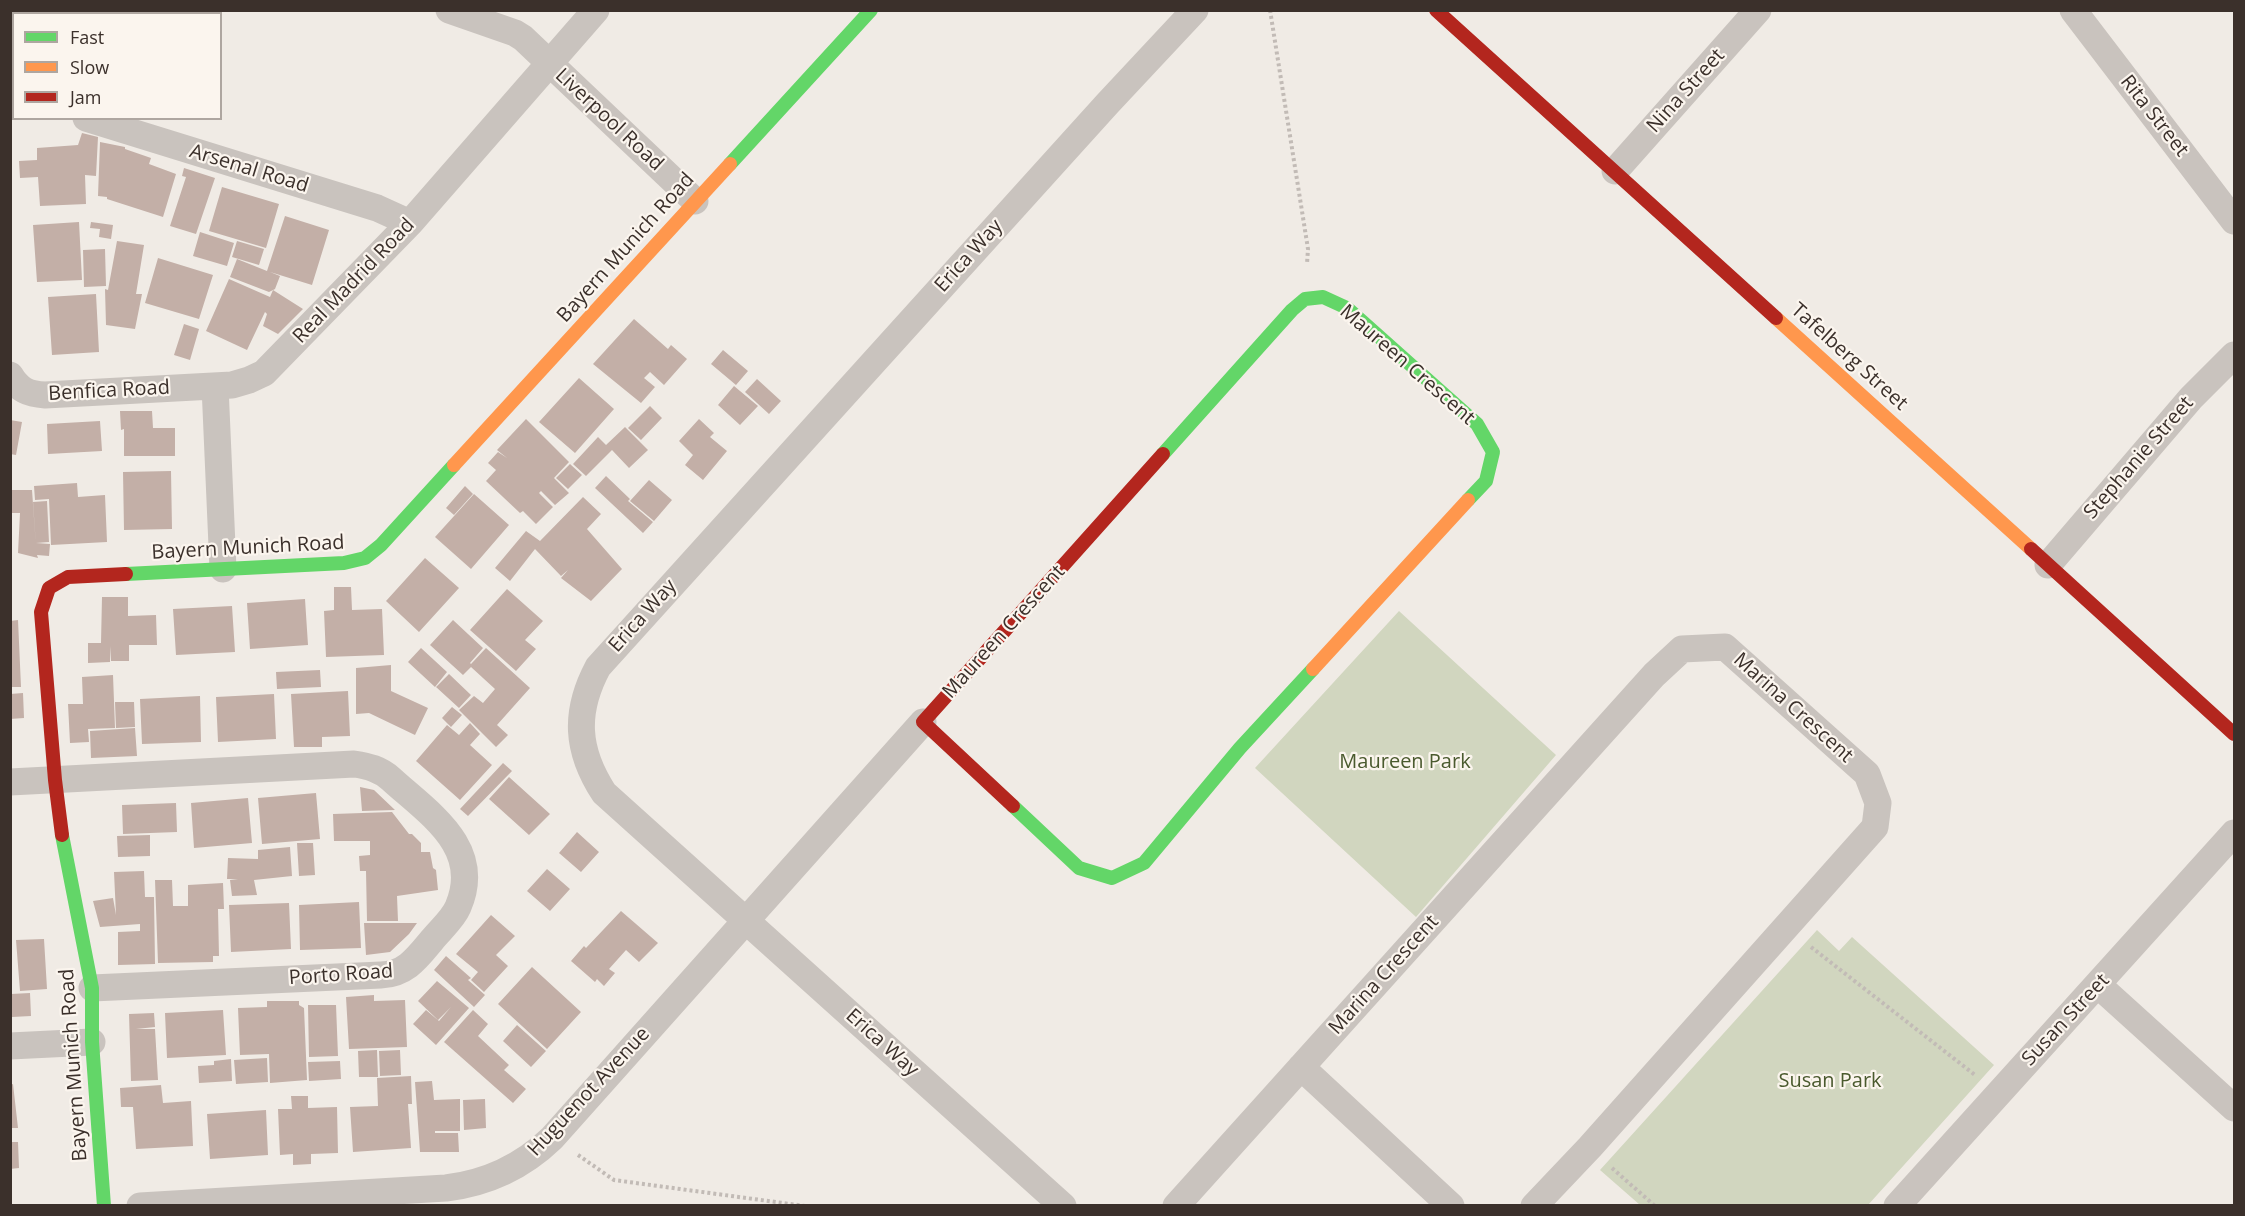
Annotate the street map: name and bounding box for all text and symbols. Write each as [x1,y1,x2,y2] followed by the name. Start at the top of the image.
[12,12,222,120] legend
[70,25,104,49] text: Fast
[1642,44,1730,138] street label: Nina Street
[70,55,109,79] text: Slow
[550,64,668,176] street label: Liverpool Road
[2115,71,2193,161] street label: Rita Street
[70,85,102,109] text: Jam
[187,140,311,198] street label: Arsenal Road
[552,168,700,328] street label: Bayern Munich Road
[288,213,420,349] street label: Real Madrid Road
[930,215,1008,297] street label: Erica Way
[1786,298,1912,416] street label: Tafelberg Street
[1335,300,1479,430] street label: Maureen Crescent
[48,376,170,406] street label: Benfica Road
[2079,392,2199,524] street label: Stephanie Street
[151,531,345,565] street label: Bayern Munich Road
[938,560,1070,704] street label: Maureen Crescent
[604,575,682,657] street label: Erica Way
[1728,648,1858,768] street label: Marina Crescent
[1339,750,1471,774] park label: Maureen Park
[1324,910,1444,1040] street label: Marina Crescent
[288,959,394,991] street label: Porto Road
[55,968,93,1162] street label: Bayern Munich Road
[2017,969,2115,1071] street label: Susan Street
[841,1004,923,1082] street label: Erica Way
[523,1023,655,1161] street label: Huguenot Avenue
[1778,1069,1882,1093] park label: Susan Park

